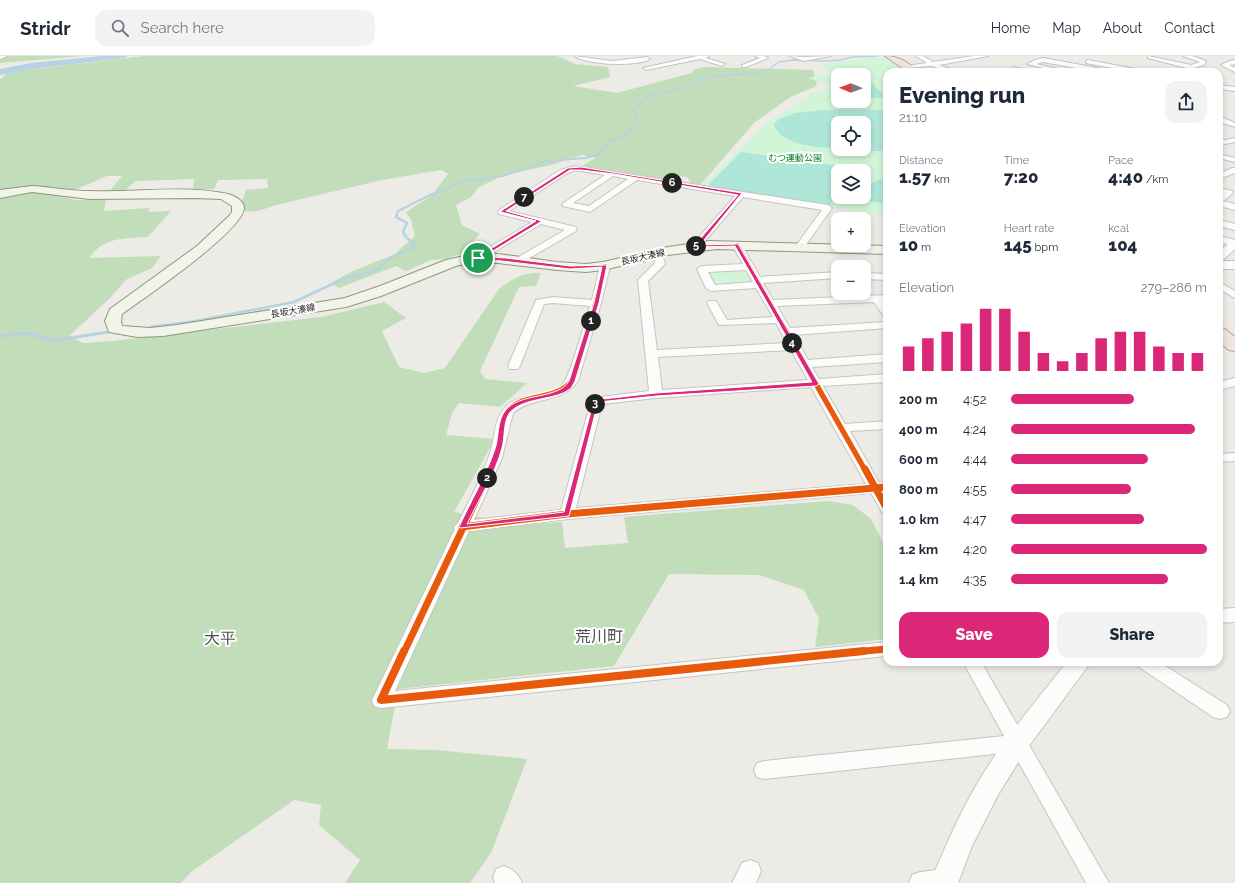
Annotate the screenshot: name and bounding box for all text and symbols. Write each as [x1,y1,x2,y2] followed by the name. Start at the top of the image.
[95,10,375,46] search box
[20,17,71,39] text: Stridr
[109,17,131,39] icon: search
[141,19,224,37] text: Search here
[991,20,1030,36] text: Home
[1052,20,1081,36] text: Map
[1103,20,1142,36] text: About
[1164,20,1215,36] text: Contact
[831,68,871,108] north arrow
[831,68,871,300] map controls
[1165,81,1207,123] button: share
[899,82,1025,108] text: Evening run
[899,110,927,125] text: 21:10
[831,116,871,156] button: locate
[768,153,822,163] park label: むつ運動公園
[899,154,943,167] text: Distance
[1004,154,1029,167] text: Time
[1108,154,1134,167] text: Pace
[831,164,871,204] button: layers
[899,167,931,187] text: 1.57
[1004,167,1038,187] text: 7:20
[1108,167,1143,187] text: 4:40
[662,173,682,193] pin: 6
[931,173,950,186] text: km
[1143,173,1168,186] text: /km
[669,176,675,189] text: 6
[514,187,534,207] pin: 7
[521,190,527,203] text: 7
[831,212,871,252] button: +
[899,222,946,235] text: Elevation
[1004,222,1054,235] text: Heart rate
[1108,222,1129,235] text: kcal
[899,235,918,255] text: 10
[1004,235,1032,255] text: 145
[1108,235,1137,255] text: 104
[686,236,706,256] pin: 5
[693,239,699,252] text: 5
[461,241,495,275] pin
[918,241,931,254] text: m
[1032,241,1058,254] text: bpm
[467,247,489,269] icon: arrive
[620,247,667,267] street label: 長坂大湊線
[831,260,871,300] button: −
[899,280,954,295] text: Elevation
[1141,280,1207,295] text: 279–286 m
[270,302,317,320] street label: 長坂大湊線
[581,311,601,331] pin: 1
[588,314,594,327] text: 1
[782,333,802,353] pin: 4
[789,336,795,349] text: 4
[899,392,938,407] text: 200 m
[963,392,986,407] text: 4:52
[585,394,605,414] pin: 3
[592,397,598,410] text: 3
[899,422,938,437] text: 400 m
[963,422,986,437] text: 4:24
[899,452,938,467] text: 600 m
[963,452,987,467] text: 4:44
[477,468,497,488] pin: 2
[484,471,490,484] text: 2
[899,482,938,497] text: 800 m
[963,482,987,497] text: 4:55
[899,512,939,527] text: 1.0 km
[963,512,987,527] text: 4:47
[899,542,938,557] text: 1.2 km
[963,542,987,557] text: 4:20
[899,572,938,587] text: 1.4 km
[963,572,987,587] text: 4:35
[899,612,1049,658] button: Save
[1057,612,1207,658] button: Share
[575,627,623,646] district label: 荒川町
[204,629,236,648] district label: 大平

